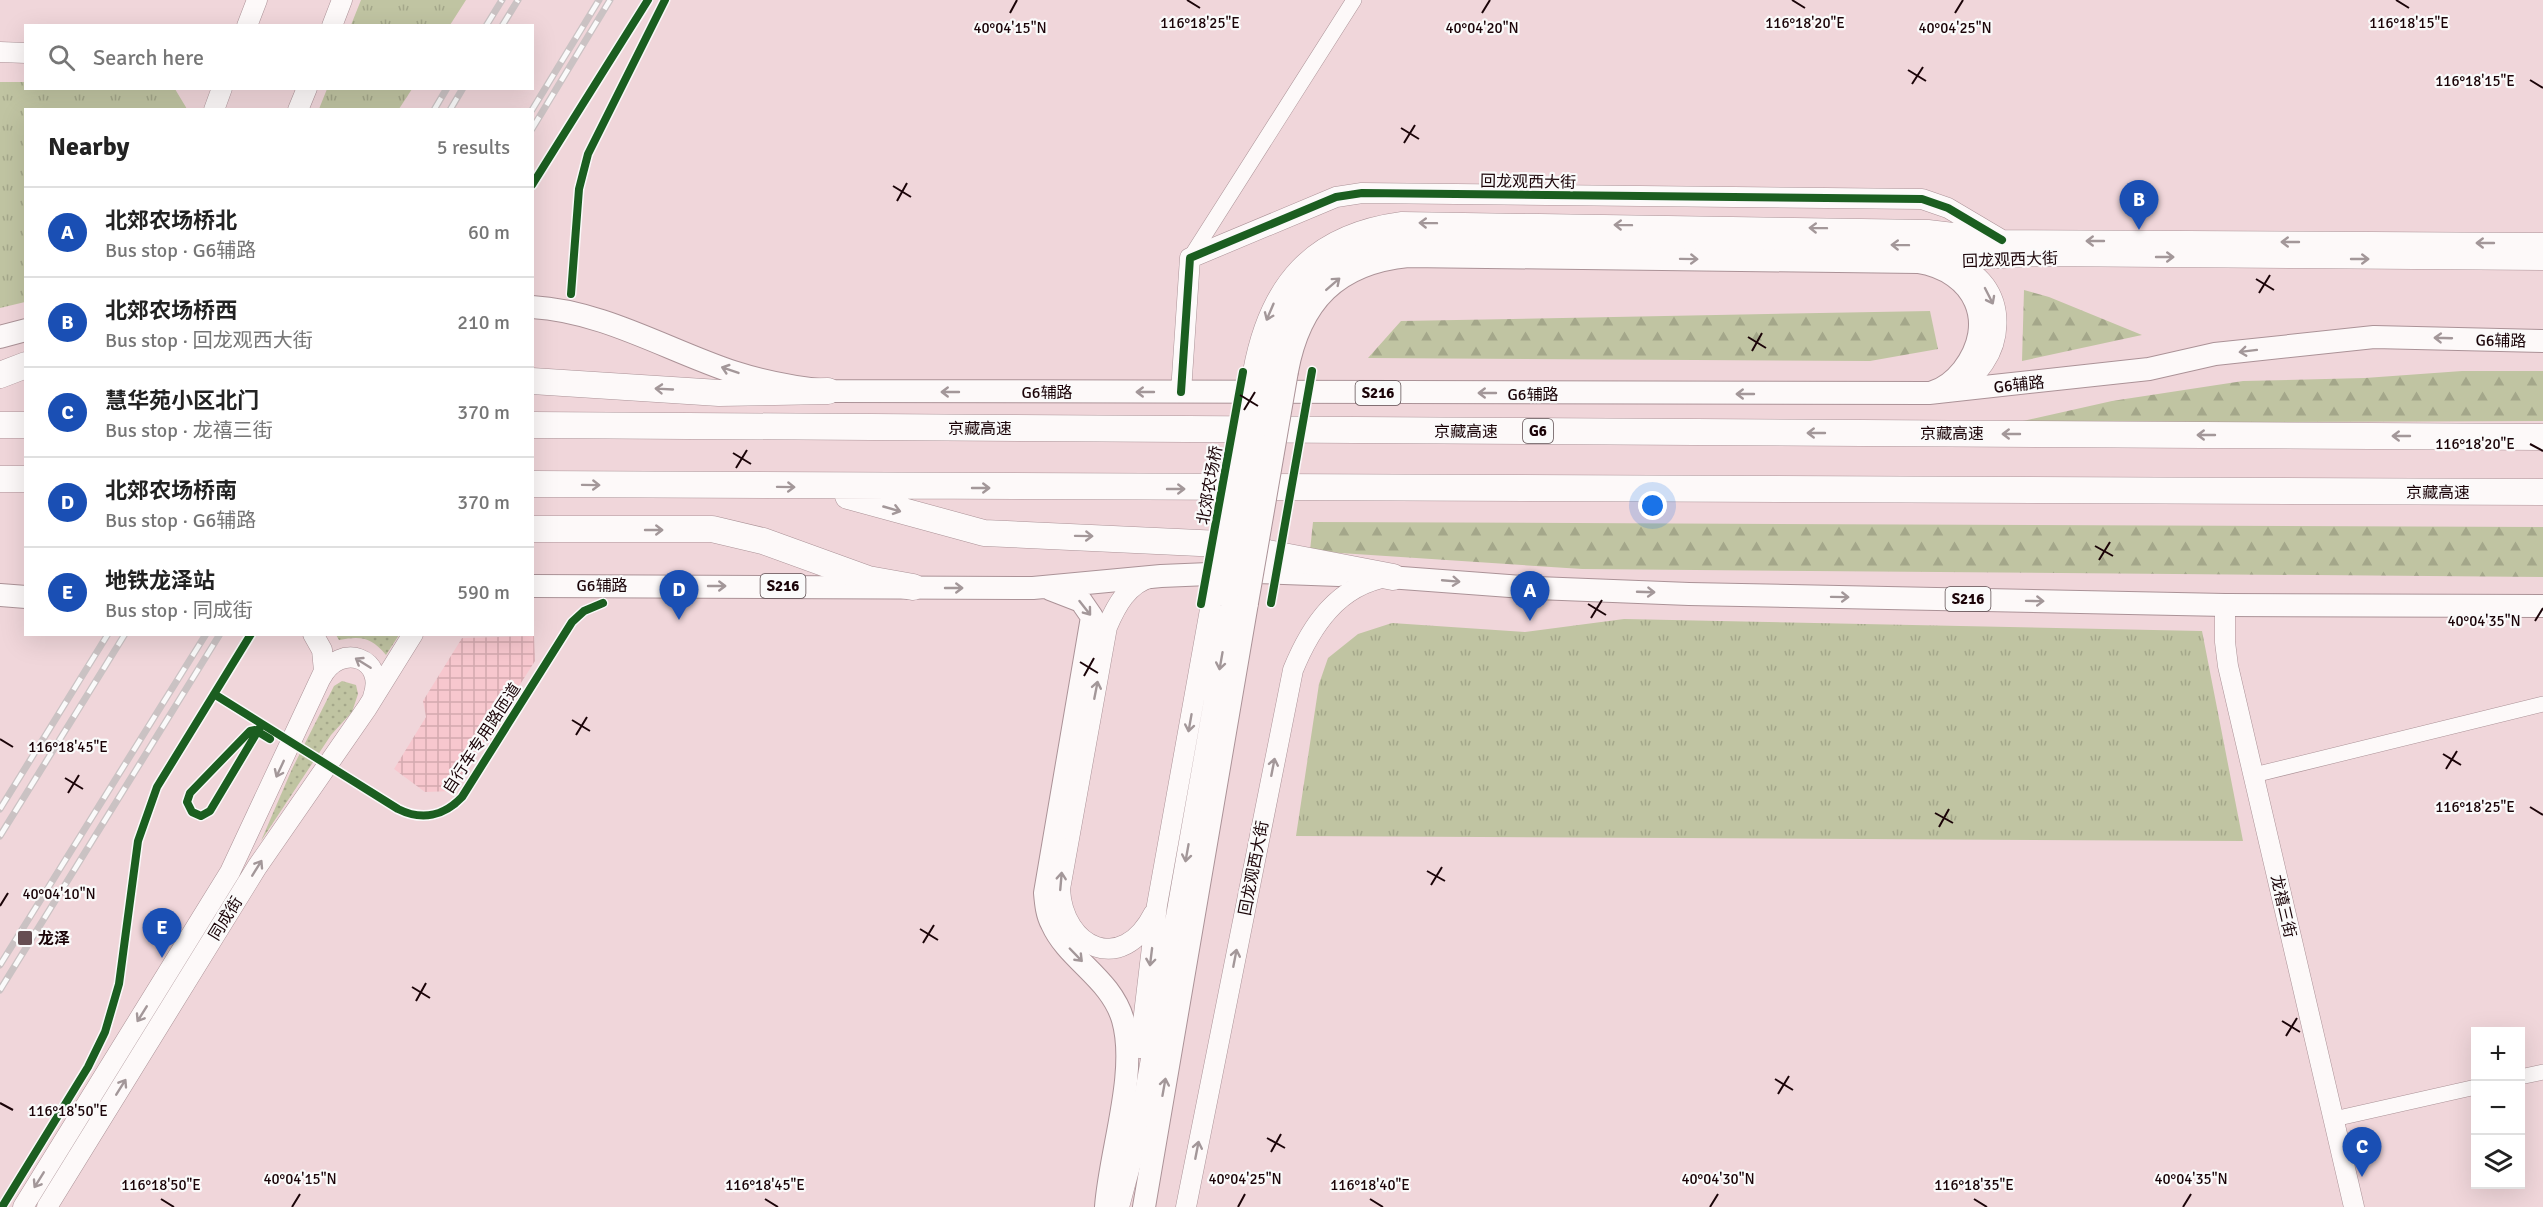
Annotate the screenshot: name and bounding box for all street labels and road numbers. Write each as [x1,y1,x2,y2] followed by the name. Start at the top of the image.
[1480,171,1576,193] street label: 回龙观西大街
[1962,248,2058,272] street label: 回龙观西大街
[2475,331,2527,351] street label: G6辅路
[1993,372,2045,398] street label: G6辅路
[1356,381,1400,405] road number: S216
[1022,383,1072,403] street label: G6辅路
[1508,385,1558,405] street label: G6辅路
[948,419,1012,439] street label: 京藏高速
[1523,419,1553,443] road number: G6
[1434,422,1498,442] street label: 京藏高速
[1920,424,1984,444] street label: 京藏高速
[1193,444,1227,526] street label: 北郊农场桥
[2406,483,2470,503] street label: 京藏高速
[760,574,806,598] road number: S216
[577,576,627,596] street label: G6辅路
[1946,587,1990,611] road number: S216
[439,679,525,798] street label: 自行车专用路匝道
[1235,819,1273,917] street label: 回龙观西大街
[2266,873,2300,940] street label: 龙禧三街
[205,893,247,944] street label: 同成街

